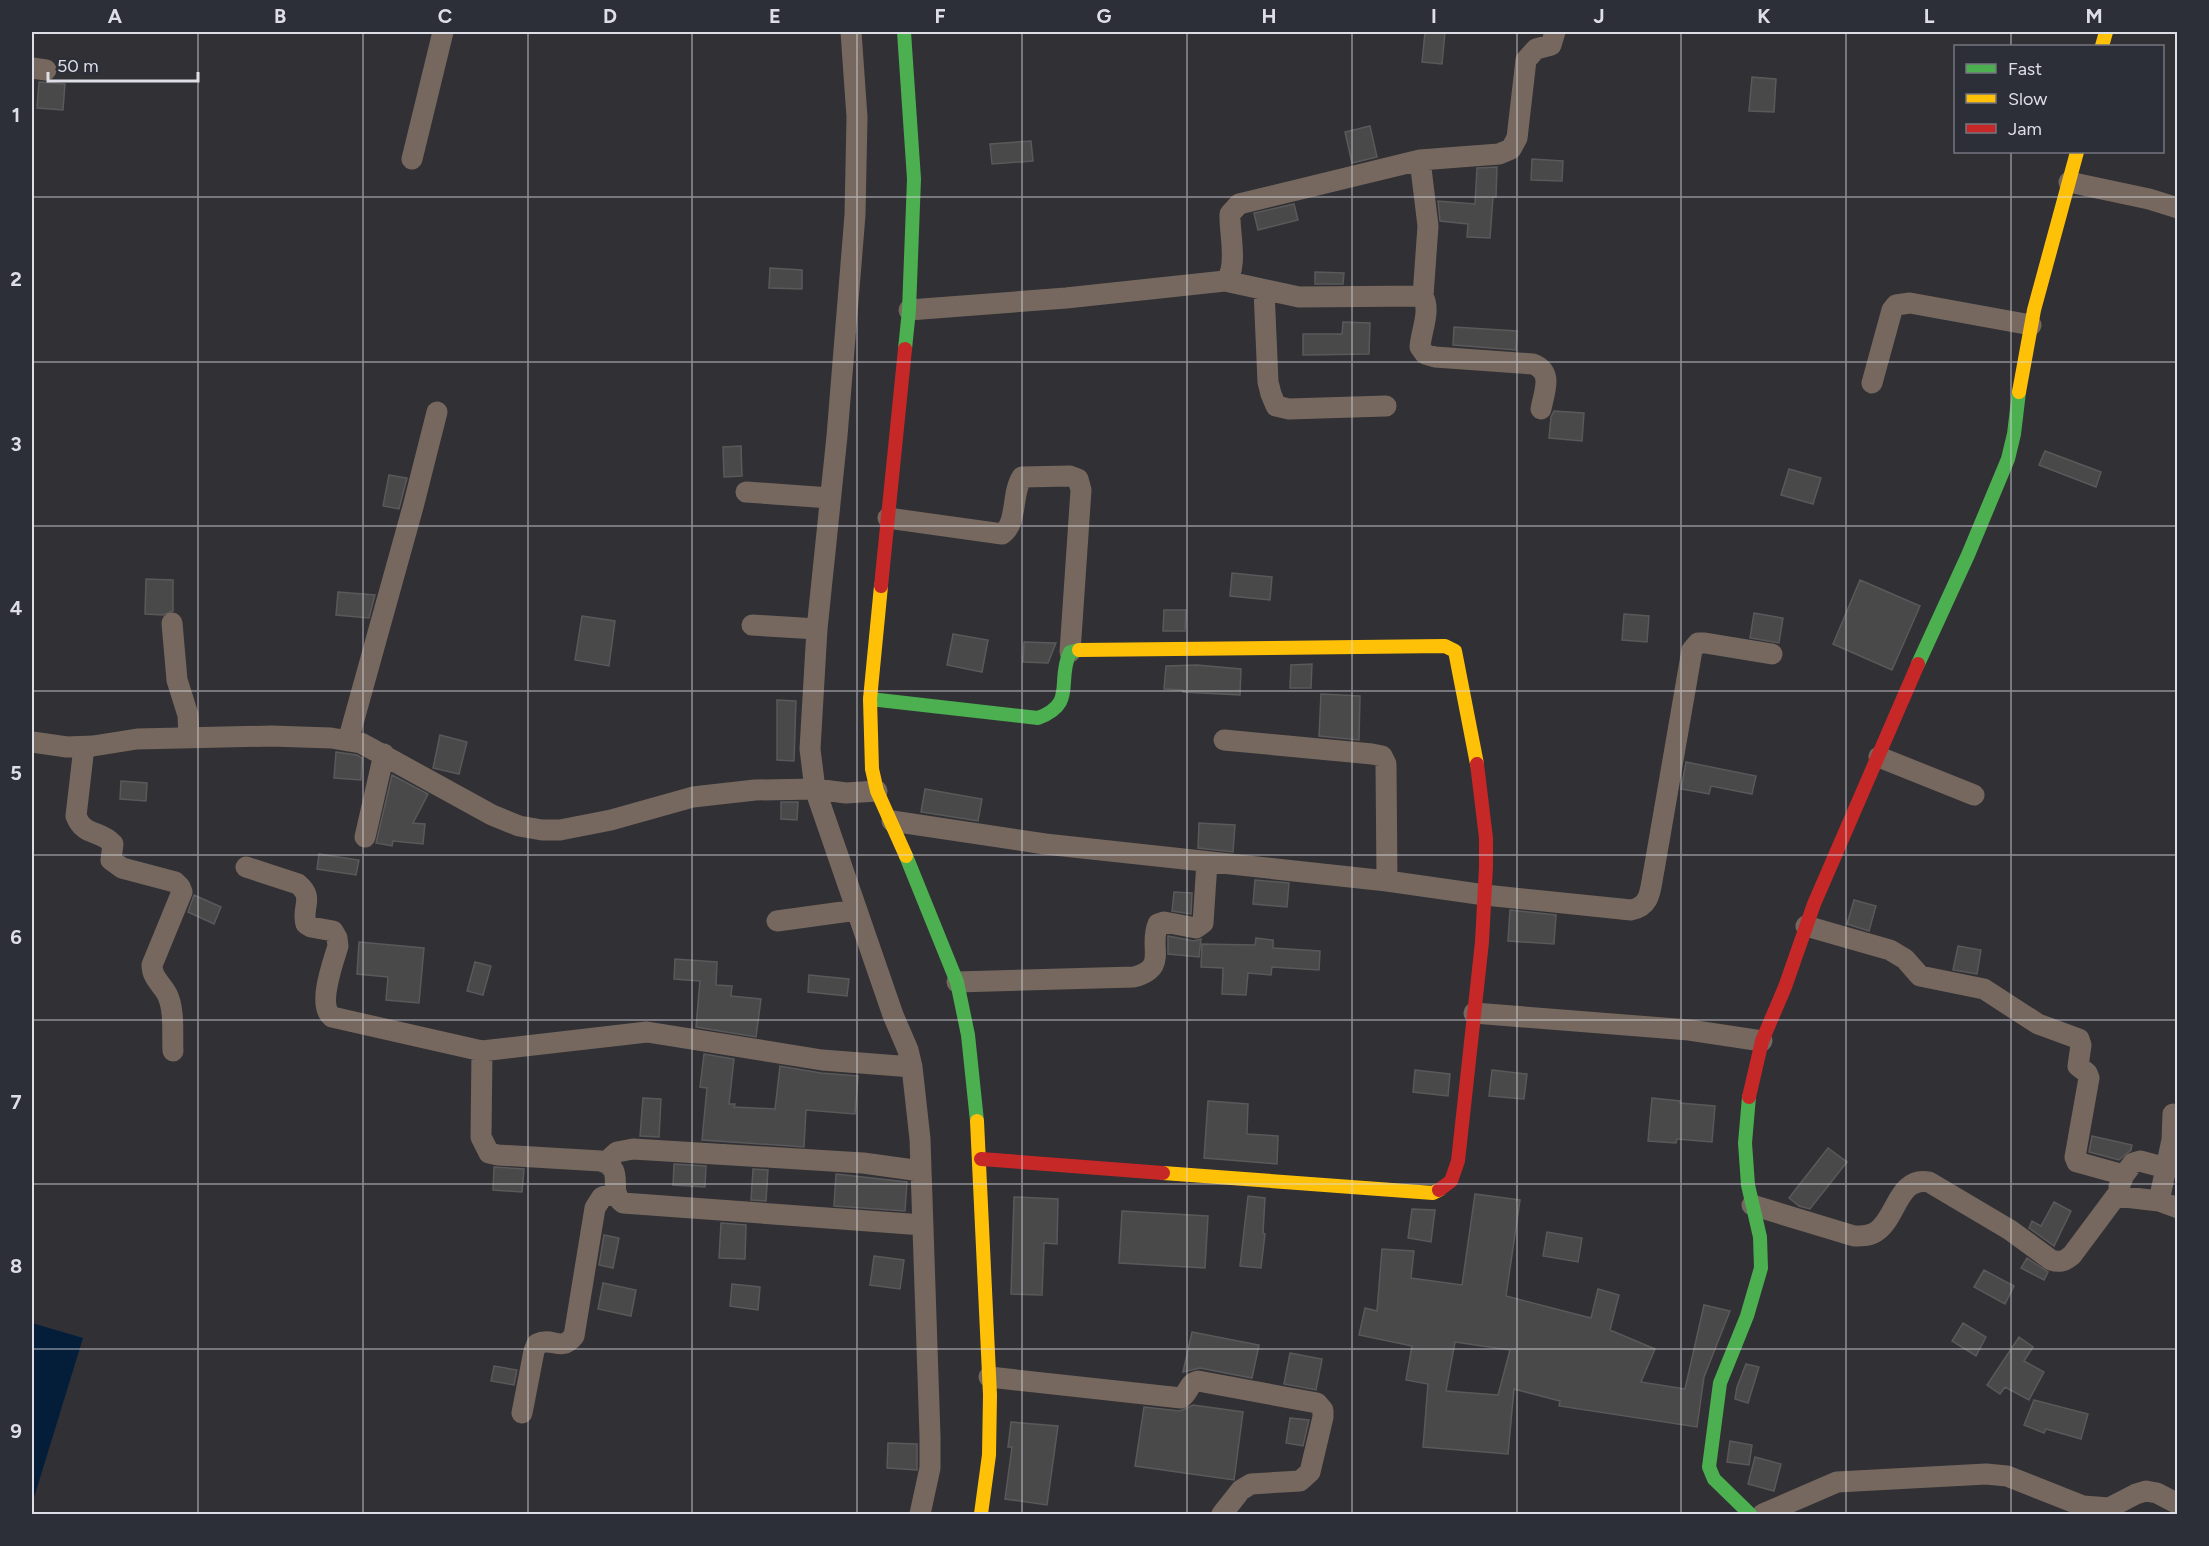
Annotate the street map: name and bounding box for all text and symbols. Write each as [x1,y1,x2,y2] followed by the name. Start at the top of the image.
[108,4,123,28] text: A
[274,4,286,28] text: B
[438,4,452,28] text: C
[603,4,617,28] text: D
[769,4,781,28] text: E
[934,4,946,28] text: F
[1097,4,1112,28] text: G
[1262,4,1277,28] text: H
[1431,4,1437,28] text: I
[1593,4,1605,28] text: J
[1757,4,1771,28] text: K
[1924,4,1935,28] text: L
[2085,4,2103,28] text: M
[48,45,198,83] scale bar
[1954,45,2164,153] legend
[57,55,99,77] text: 50 m
[2008,58,2042,80] text: Fast
[2008,88,2047,110] text: Slow
[12,103,20,127] text: 1
[2008,118,2042,140] text: Jam
[10,267,22,291] text: 2
[10,432,22,456] text: 3
[10,596,23,620] text: 4
[10,761,22,785] text: 5
[10,925,22,949] text: 6
[10,1090,22,1114] text: 7
[10,1254,22,1278] text: 8
[10,1419,22,1443] text: 9

